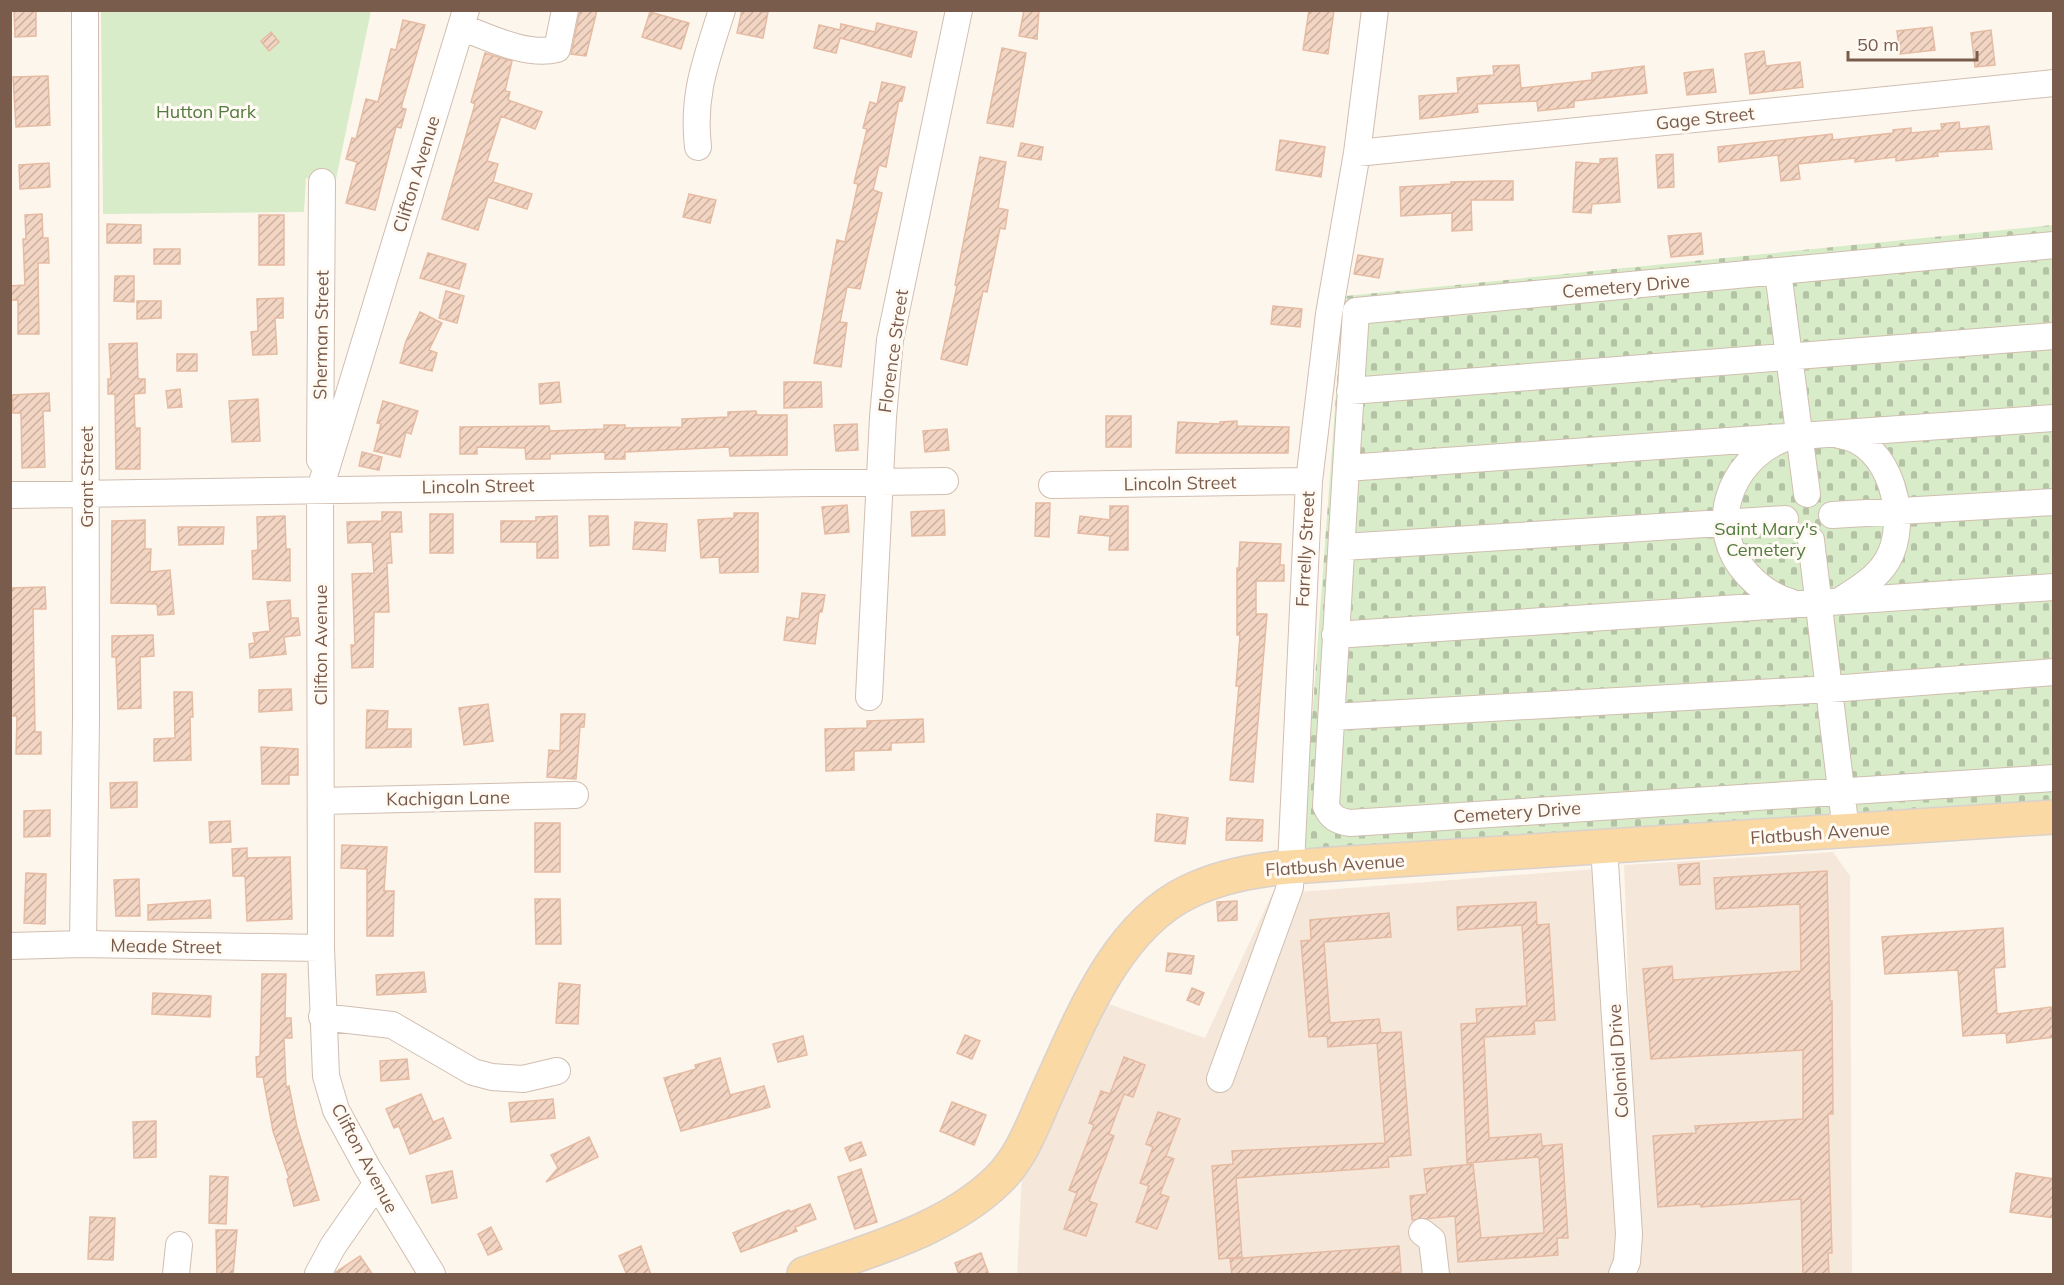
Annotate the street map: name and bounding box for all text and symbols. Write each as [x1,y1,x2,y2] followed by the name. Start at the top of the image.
[1848,24,1977,62] scale bar
[1857,33,1899,56] text: 50 m
[156,100,257,123] park label: Hutton Park
[1655,101,1755,135] street label: Gage Street
[387,113,445,235] street label: Clifton Avenue
[1561,269,1691,303] street label: Cemetery Drive
[308,270,334,400] street label: Sherman Street
[873,288,913,414] street label: Florence Street
[75,426,98,528] street label: Grant Street
[1123,471,1237,495] street label: Lincoln Street
[421,474,535,498] street label: Lincoln Street
[1290,491,1320,607] street label: Farrelly Street
[1714,517,1818,561] park label: Saint Mary's Cemetery
[309,585,332,705] street label: Clifton Avenue
[386,785,510,811] street label: Kachigan Lane
[1452,796,1582,828] street label: Cemetery Drive
[1750,817,1890,849] street label: Flatbush Avenue
[1265,849,1405,881] street label: Flatbush Avenue
[110,934,222,958] street label: Meade Street
[1603,1003,1633,1119] street label: Colonial Drive
[326,1099,404,1217] street label: Clifton Avenue

